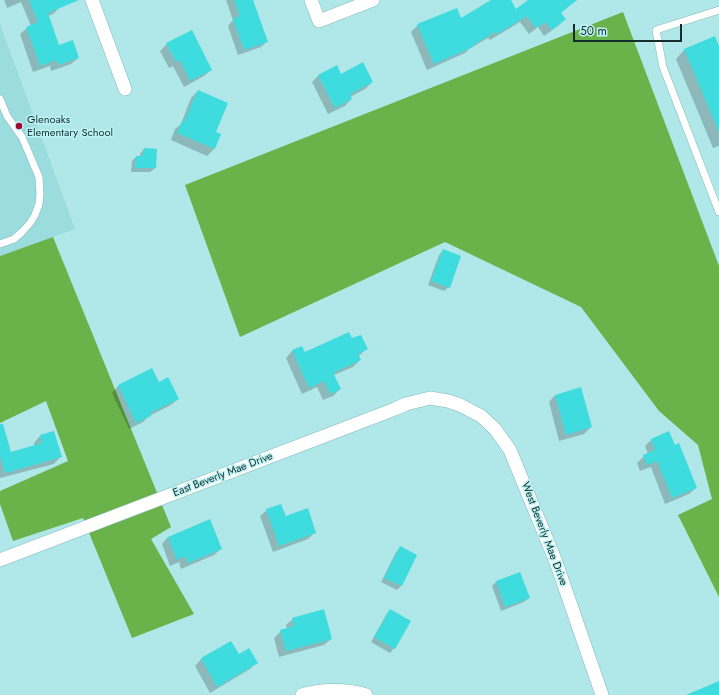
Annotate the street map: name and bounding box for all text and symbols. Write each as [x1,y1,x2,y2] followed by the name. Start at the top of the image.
[575,16,684,42] scale bar
[580,22,607,40] text: 50 m
[27,113,113,139] place label: Glenoaks Elementary School
[14,121,24,131] marker: Glenoaks Elementary School
[171,450,275,500] street label: East Beverly Mae Drive
[518,480,570,588] street label: West Beverly Mae Drive

